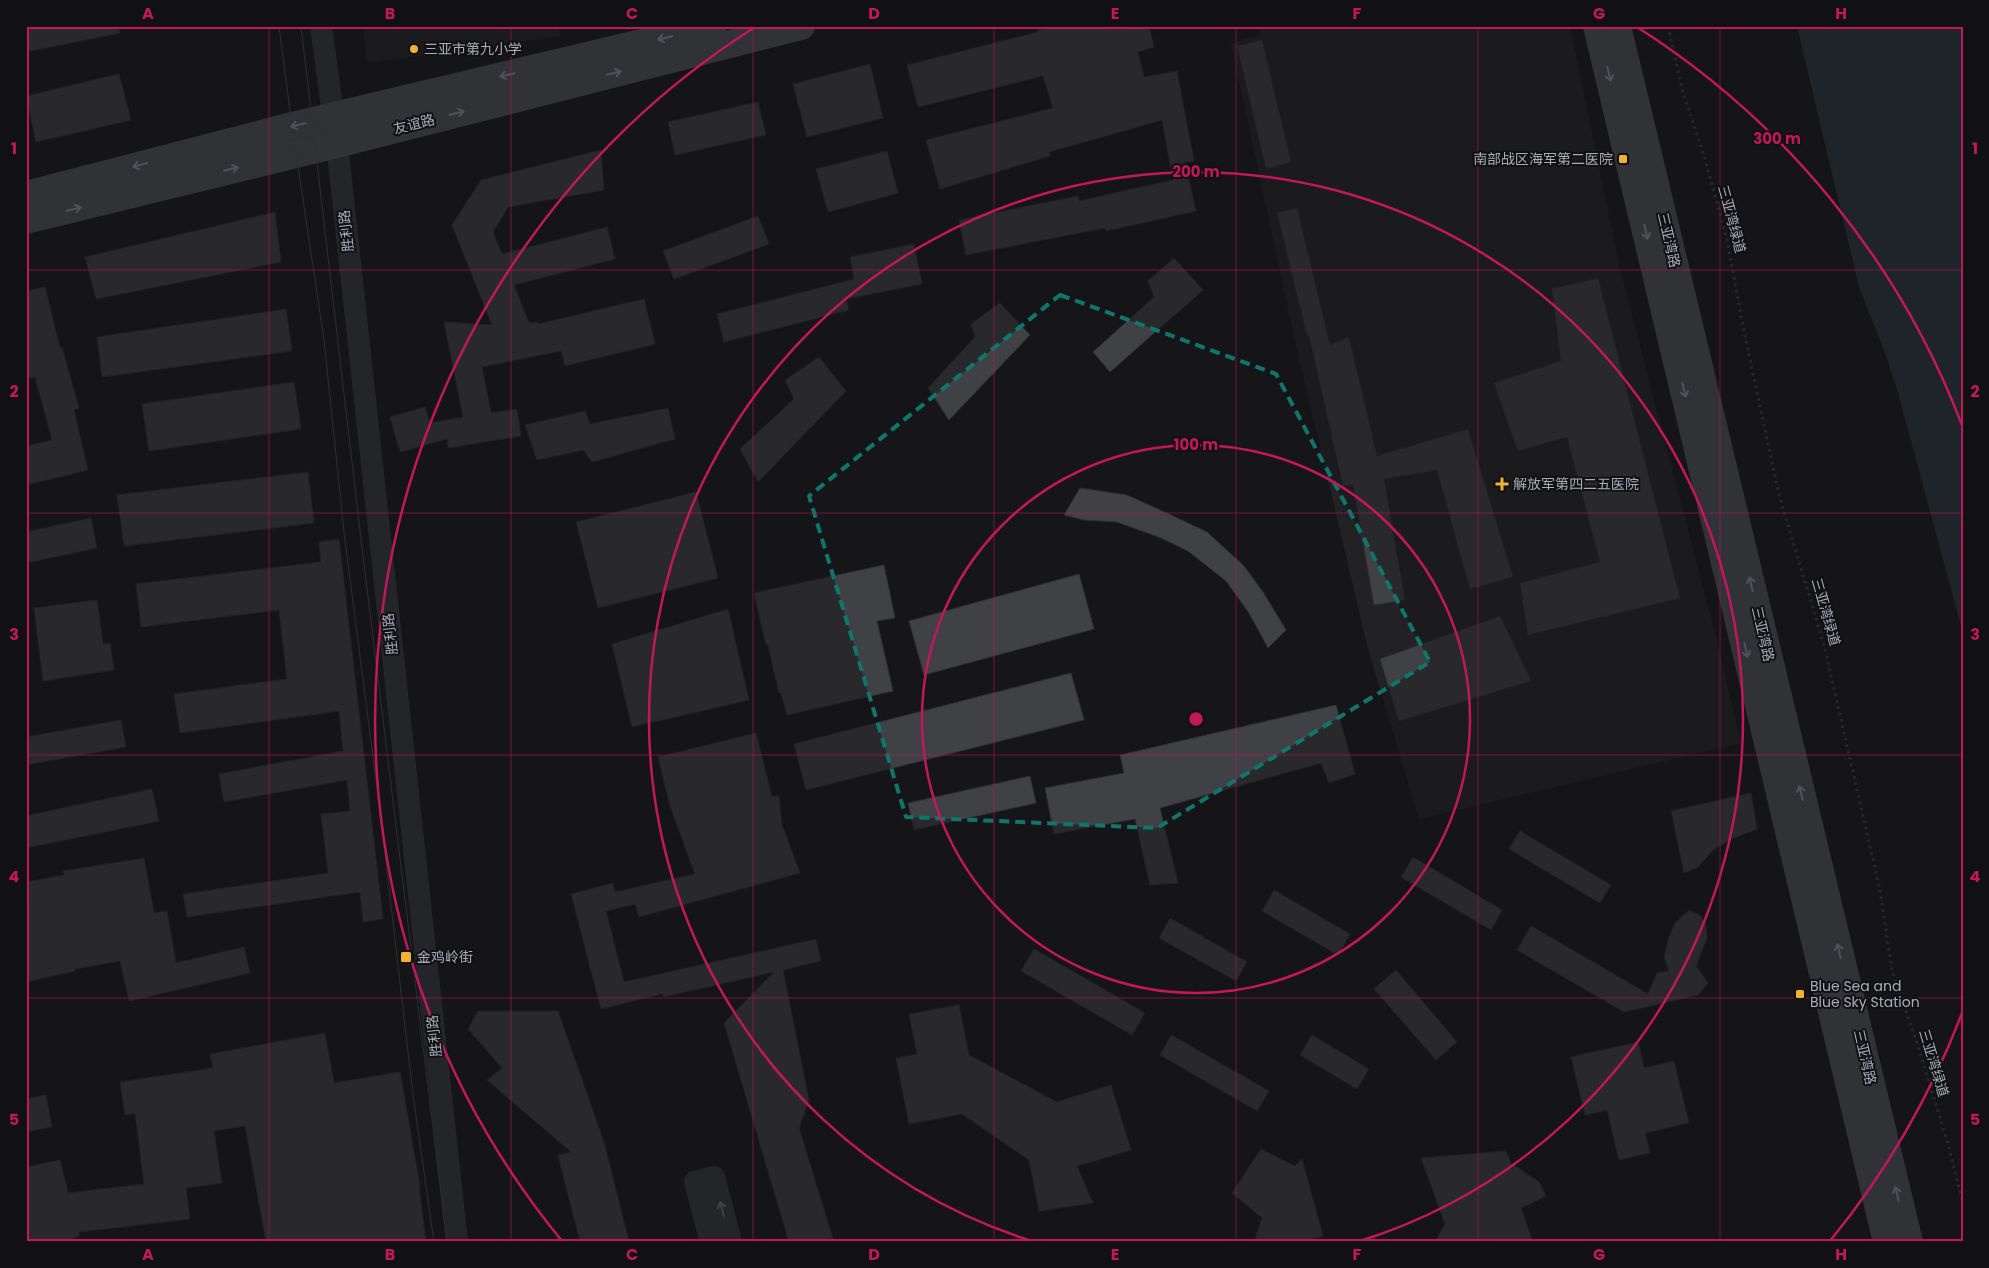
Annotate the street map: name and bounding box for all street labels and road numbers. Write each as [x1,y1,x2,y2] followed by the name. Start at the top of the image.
[391,109,437,139] street label: 友谊路
[1713,183,1751,255] street label: 三亚湾绿道
[334,209,358,253] street label: 胜利路
[1653,210,1685,270] street label: 三亚湾路
[1807,576,1845,648] street label: 三亚湾绿道
[1747,604,1779,664] street label: 三亚湾路
[378,612,402,656] street label: 胜利路
[422,1014,446,1058] street label: 胜利路
[1849,1027,1881,1087] street label: 三亚湾路
[1914,1027,1954,1099] street label: 三亚湾绿道

